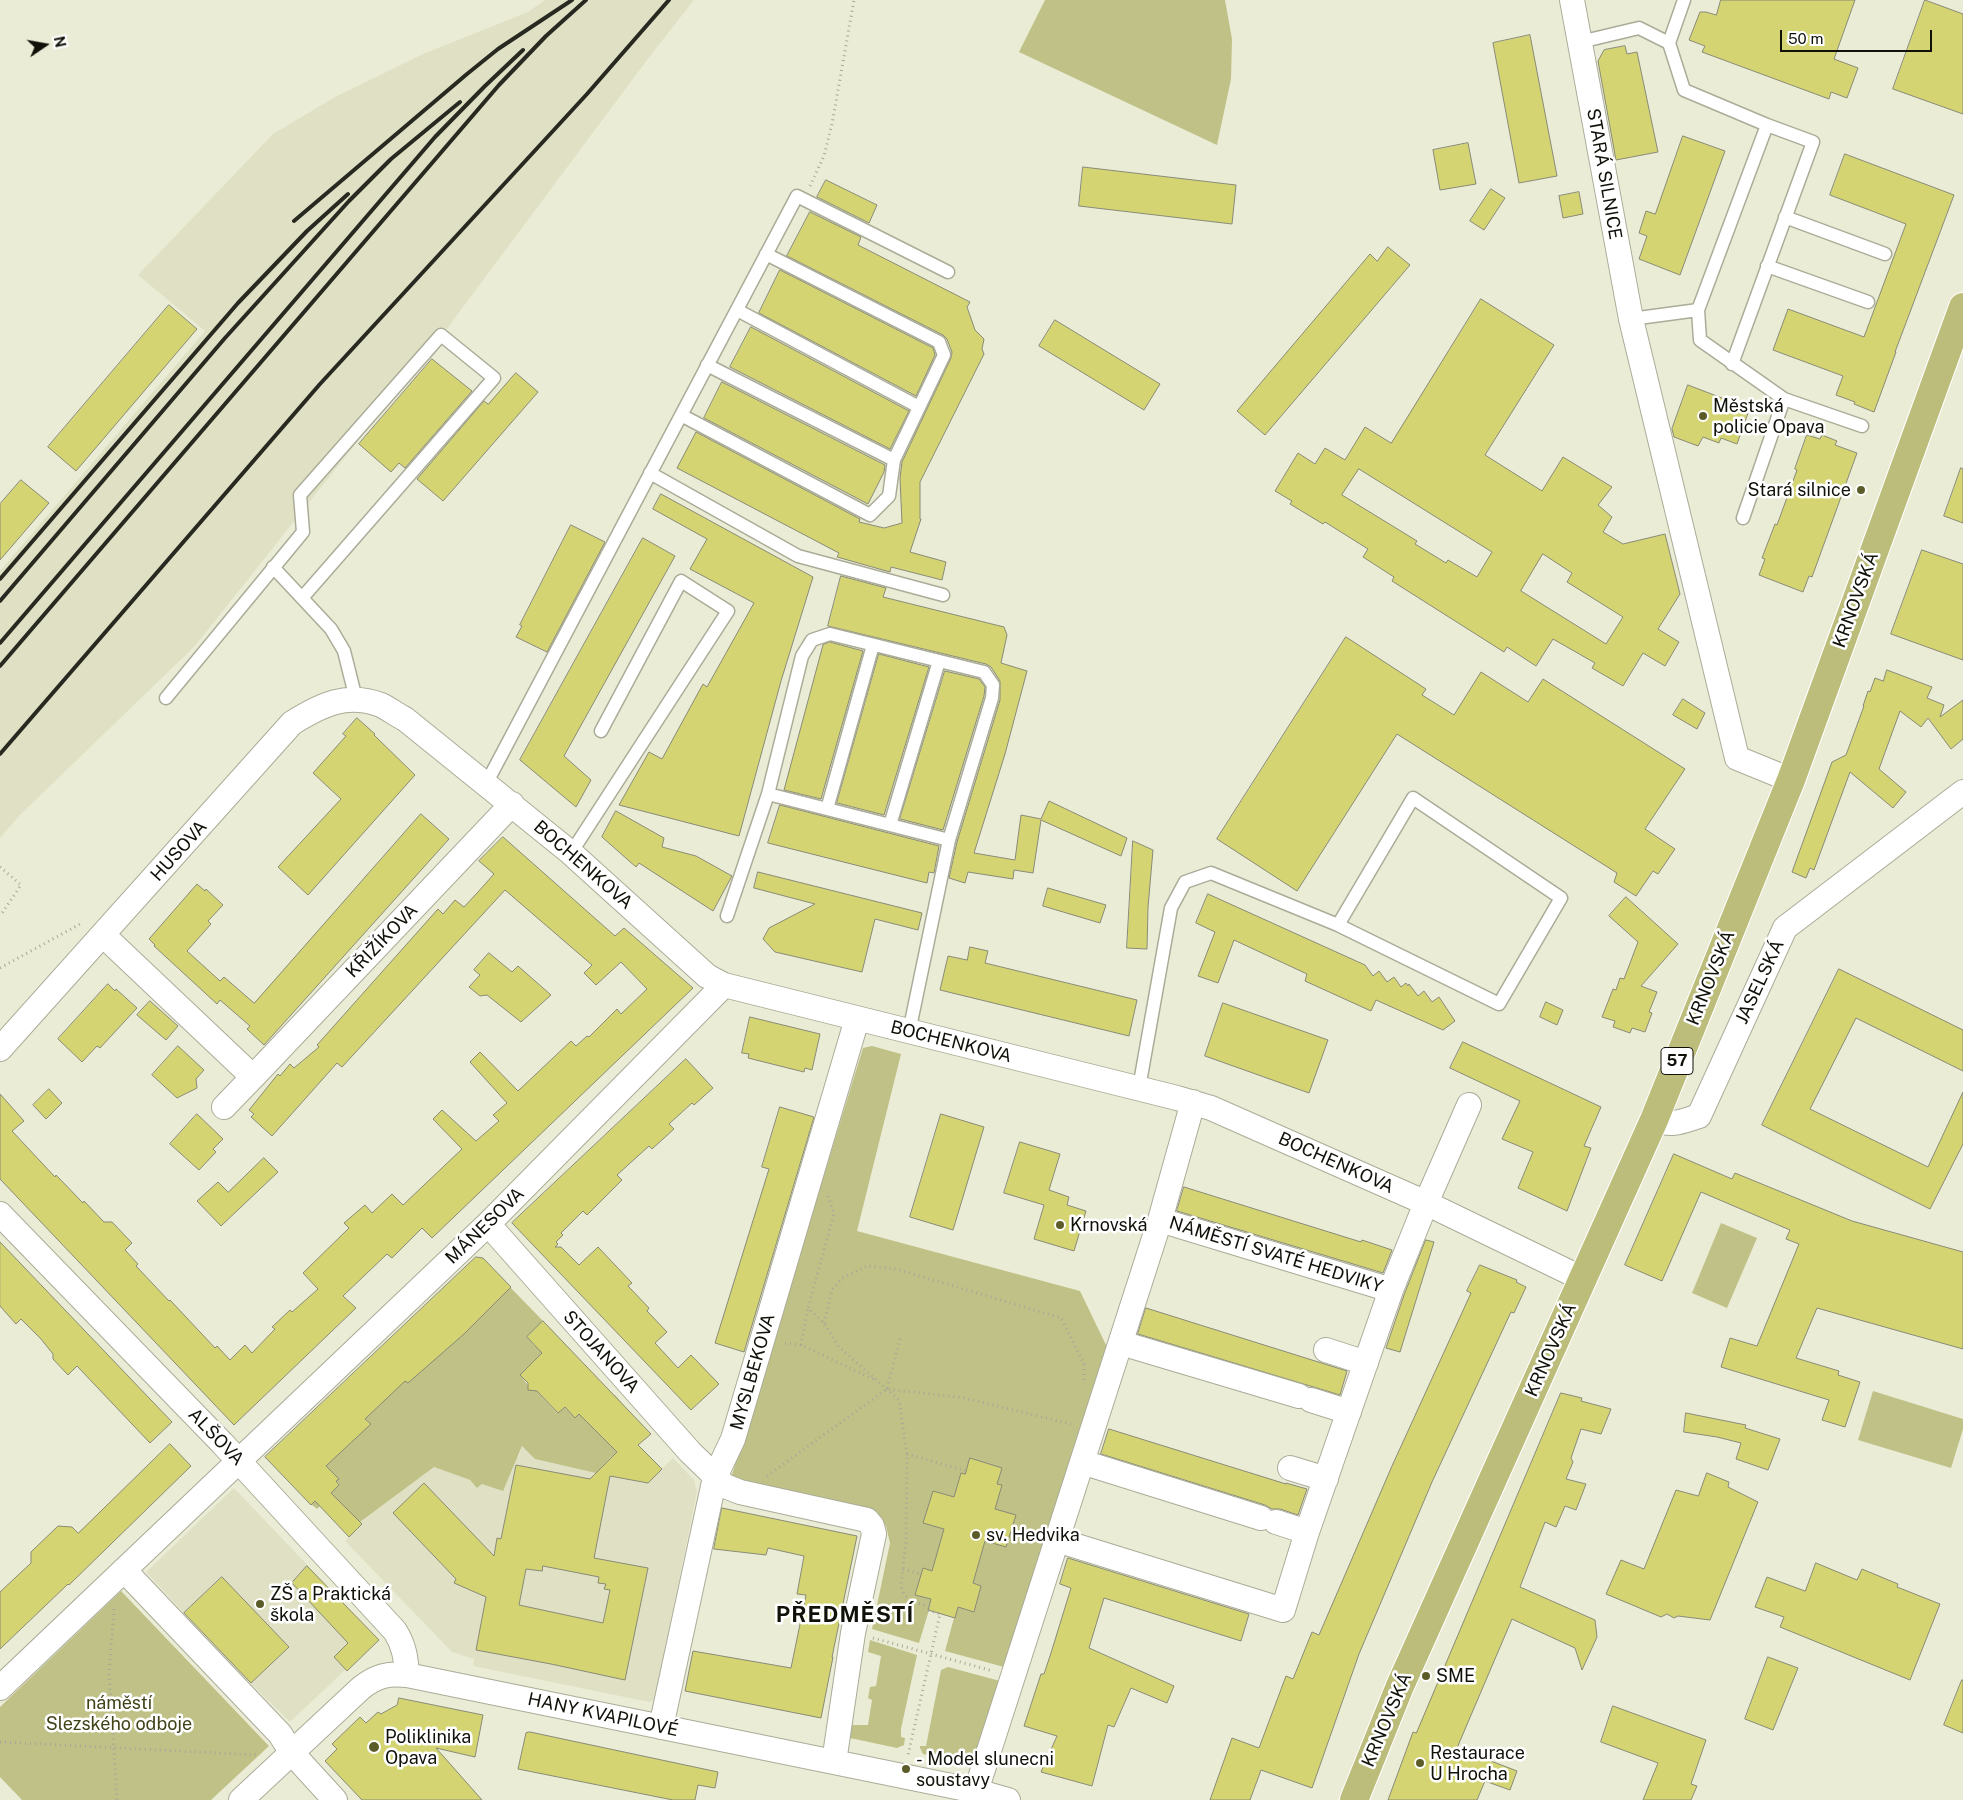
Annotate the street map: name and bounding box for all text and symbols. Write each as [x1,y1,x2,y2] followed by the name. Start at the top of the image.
[20,20,70,70] north arrow
[1783,20,1936,52] scale bar
[1788,30,1823,47] text: 50 m
[51,35,69,49] text: N
[1582,107,1626,241] street label: STARÁ SILNICE
[1713,395,1825,438] place label: Městská policie Opava
[1697,410,1709,422] marker: Městská policie Opava
[1748,479,1851,501] place label: Stará silnice
[1855,484,1867,496] marker: Stará silnice
[1829,549,1883,651] street label: KRNOVSKÁ
[146,816,212,886] street label: HUSOVA
[529,816,637,914] street label: BOCHENKOVA
[342,900,422,982] street label: KŘIŽÍKOVA
[1682,928,1740,1028] street label: KRNOVSKÁ
[1731,937,1789,1027] street label: JASELSKÁ
[888,1016,1014,1068] street label: BOCHENKOVA
[1661,1048,1693,1074] road number: 57
[1275,1128,1397,1198] street label: BOCHENKOVA
[441,1183,529,1269] street label: MÁNESOVA
[1167,1212,1385,1298] street label: NÁMĚSTÍ SVATÉ HEDVIKY
[1070,1214,1148,1236] place label: Krnovská
[1054,1219,1066,1231] marker: Krnovská
[1521,1300,1581,1400] street label: KRNOVSKÁ
[558,1306,644,1398] street label: STOJANOVA
[726,1311,780,1433] street label: MYSLBEKOVA
[184,1404,248,1470] street label: ALŠOVA
[986,1524,1080,1546] place label: sv. Hedvika
[970,1529,982,1541] marker: sv. Hedvika
[270,1583,391,1626] place label: ZŠ a Praktická škola
[254,1598,266,1610] marker: ZŠ a Praktická škola
[775,1602,915,1628] district label: PŘEDMĚSTÍ
[1436,1665,1475,1687] place label: SME
[1357,1670,1417,1770] street label: KRNOVSKÁ
[1420,1670,1432,1682] marker: SME
[526,1688,680,1742] street label: HANY KVAPILOVÉ
[46,1692,192,1735] park label: náměstí Slezského odboje
[385,1726,471,1768] place label: Poliklinika Opava
[367,1740,381,1754] marker: Poliklinika Opava
[1430,1742,1525,1785] place label: Restaurace U Hrocha
[916,1748,1054,1790] place label: - Model slunecni soustavy
[1414,1757,1426,1769] marker: Restaurace U Hrocha
[900,1763,912,1775] marker: - Model slunecni soustavy

